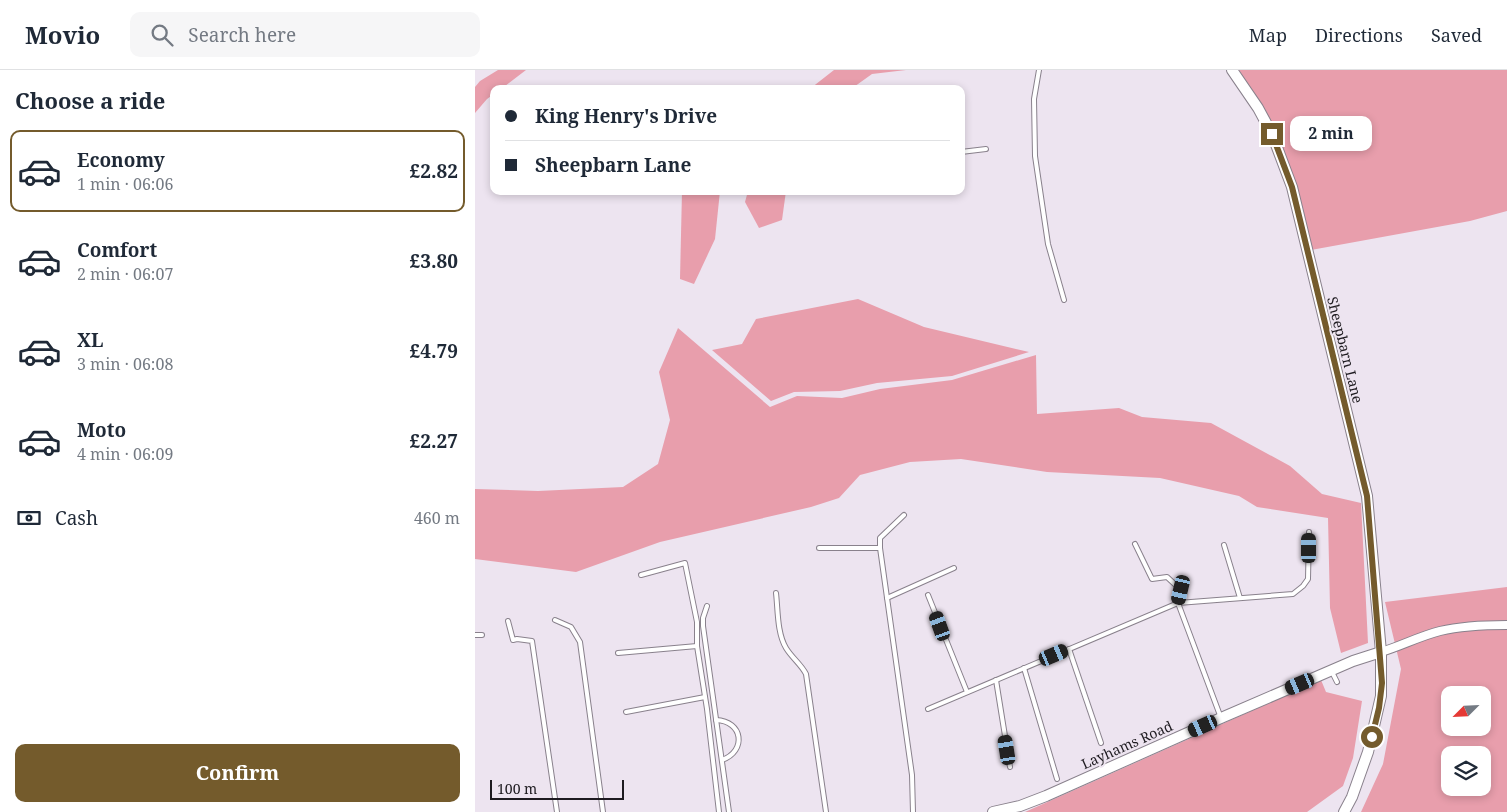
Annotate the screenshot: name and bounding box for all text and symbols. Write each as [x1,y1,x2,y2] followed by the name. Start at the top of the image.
[130,12,480,57] search box
[25,18,100,51] text: Movio
[148,21,176,49] icon: search
[188,22,296,48] text: Search here
[1249,23,1287,47] text: Map
[1315,23,1403,47] text: Directions
[1431,23,1482,47] text: Saved
[15,85,165,115] text: Choose a ride
[535,103,717,129] text: King Henry's Drive
[1289,116,1372,152] callout: 2 min
[1308,122,1354,144] text: 2 min
[1261,123,1283,145] route end
[77,147,165,173] text: Economy
[17,149,62,194] icon: car
[535,152,691,178] text: Sheepbarn Lane
[410,158,458,184] text: £2.82
[77,173,173,195] text: 1 min · 06:06
[77,237,157,263] text: Comfort
[17,239,62,284] icon: car
[410,248,458,274] text: £3.80
[77,263,173,285] text: 2 min · 06:07
[1323,295,1368,405] street label: Sheepbarn Lane
[77,327,103,353] text: XL
[17,329,62,374] icon: car
[410,338,458,364] text: £4.79
[77,353,173,375] text: 3 min · 06:08
[77,417,126,443] text: Moto
[17,419,62,464] icon: car
[410,428,458,454] text: £2.27
[77,443,173,465] text: 4 min · 06:09
[15,504,43,532] icon: cash
[55,505,98,531] text: Cash
[414,507,460,529] text: 460 m
[1301,533,1316,563] car
[1170,574,1191,606] car
[927,609,952,643] car
[1037,642,1070,668] car
[1283,671,1316,697] car
[1441,686,1491,736] north arrow
[1441,686,1491,796] map controls
[1186,713,1219,739] car
[1078,716,1176,773] street label: Layhams Road
[1361,726,1383,748] route start
[997,734,1016,766] car
[15,744,460,802] button: Confirm
[1441,746,1491,796] button: layers
[490,777,624,800] scale bar
[497,779,537,798] text: 100 m

